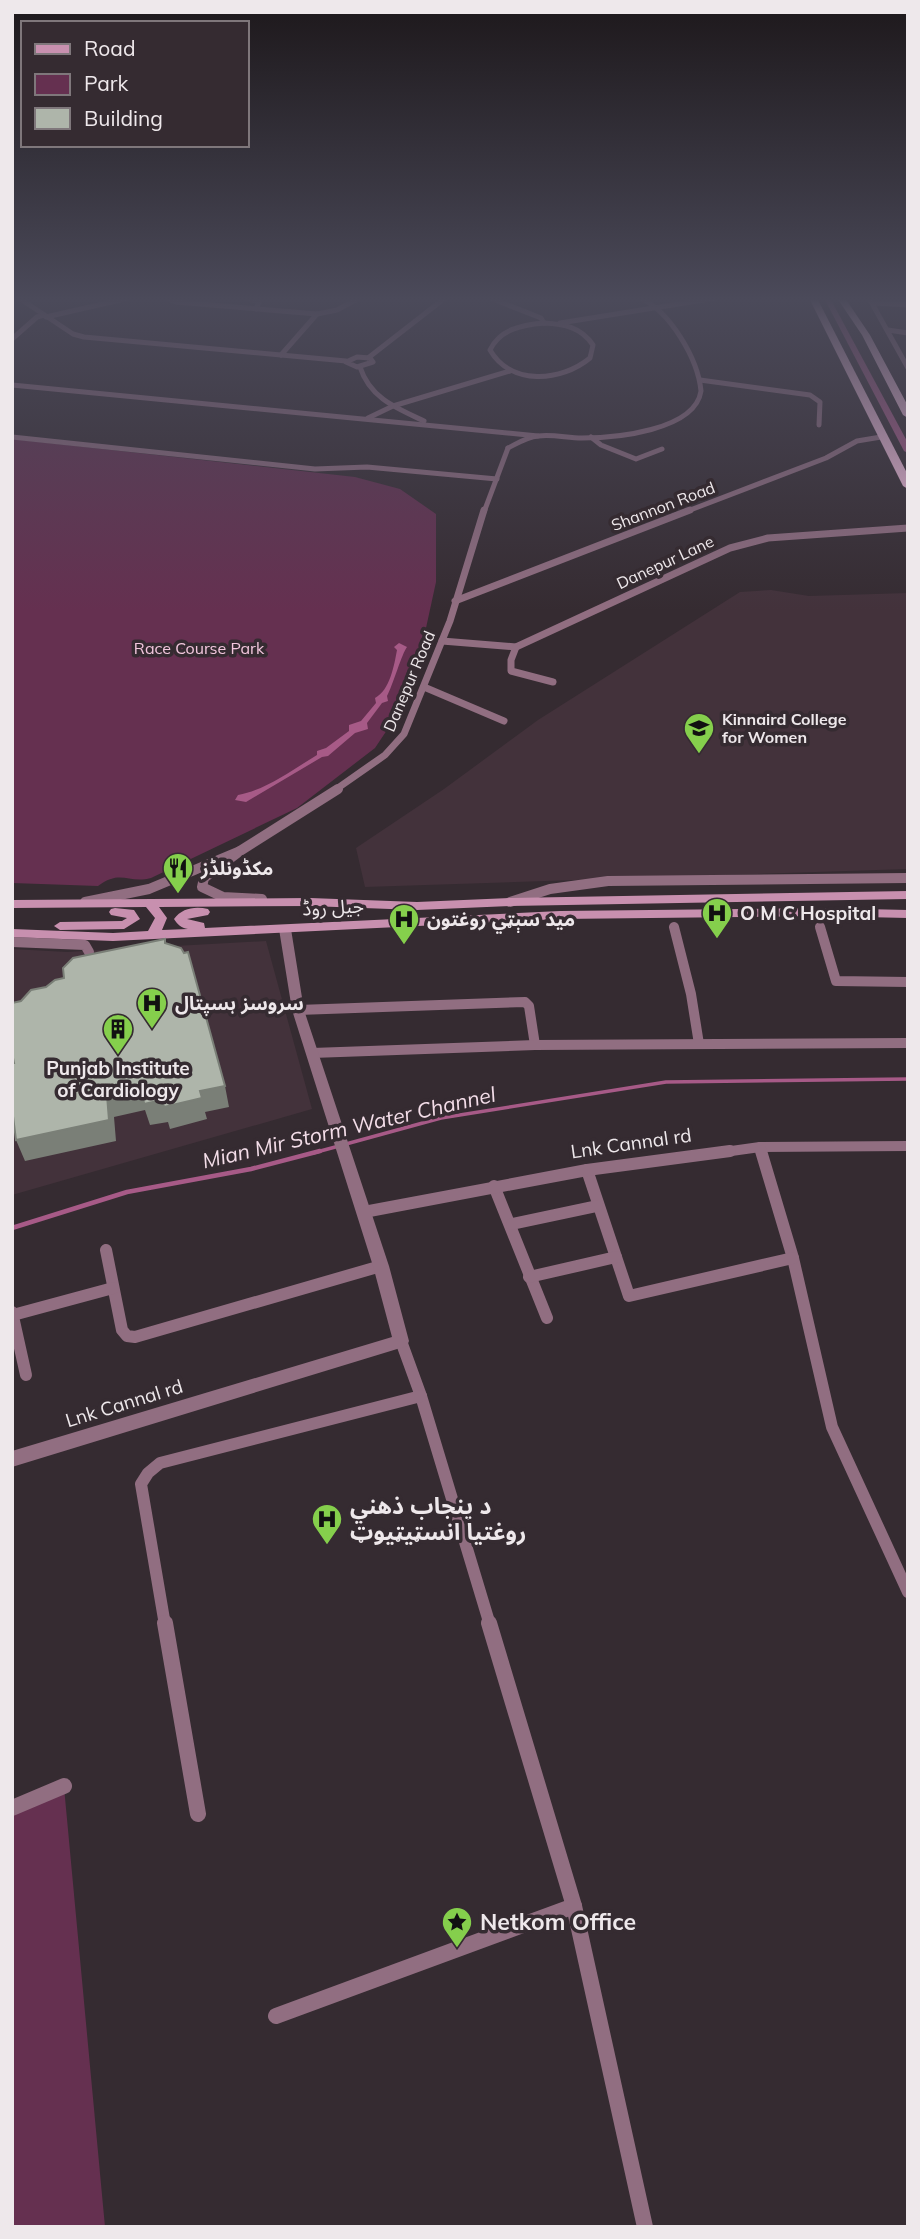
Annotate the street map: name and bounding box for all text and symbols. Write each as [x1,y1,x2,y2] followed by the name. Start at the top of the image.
[21,21,248,147] legend
[84,35,135,61] text: Road
[84,70,128,96] text: Park
[84,105,163,131] text: Building
[608,477,718,535] street label: Shannon Road
[613,531,717,593] street label: Danepur Lane
[379,628,439,734] street label: Danepur Road
[134,638,265,658] park label: Race Course Park
[722,709,847,747] place label: Kinnaird College for Women
[682,711,716,755] school or university icon: Kinnaird College for Women
[161,851,195,895] restaurant icon: مکڈونلڈز
[200,856,273,880] place label: مکڈونلڈز
[302,893,364,921] street label: جیل روڈ
[700,896,734,940] hospital icon: O M C Hospital
[740,901,876,925] place label: O M C Hospital
[387,902,421,946] hospital icon: مید سېټي روغتون
[427,907,575,934] place label: مید سېټي روغتون
[135,986,169,1030] hospital icon: سروسز ہسپتال
[175,991,304,1016] place label: سروسز ہسپتال
[101,1012,135,1056] building icon: Punjab Institute of Cardiology
[46,1056,190,1102] place label: Punjab Institute of Cardiology
[200,1081,498,1173] water label: Mian Mir Storm Water Channel
[569,1123,693,1163] street label: Lnk Cannal rd
[62,1374,186,1432] street label: Lnk Cannal rd
[350,1491,526,1546] place label: د پنجاب ذهني روغتیا انسټیټیوټ
[310,1502,344,1546] hospital icon: د پنجاب ذهني روغتیا انسټیټیوټ
[440,1905,474,1949] place icon: Netkom Office
[480,1907,636,1936] place label: Netkom Office

